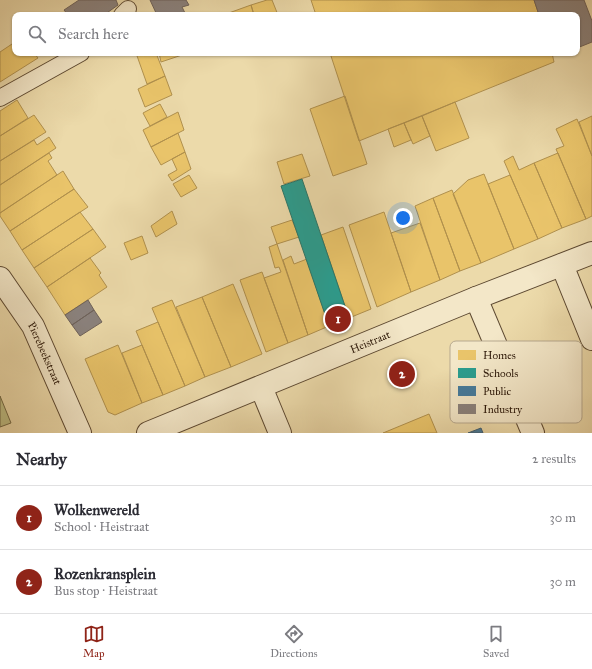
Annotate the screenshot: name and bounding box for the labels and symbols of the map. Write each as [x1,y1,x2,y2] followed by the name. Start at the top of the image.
[393,208,413,228] your location
[325,304,351,334] pin: 1
[25,319,64,387] street label: Pierebeekstraat
[348,328,392,356] street label: Heistraat
[450,341,582,423] legend
[483,349,516,362] text: Homes
[389,359,415,389] pin: 2
[483,367,518,380] text: Schools
[483,385,511,398] text: Public
[483,403,523,416] text: Industry

